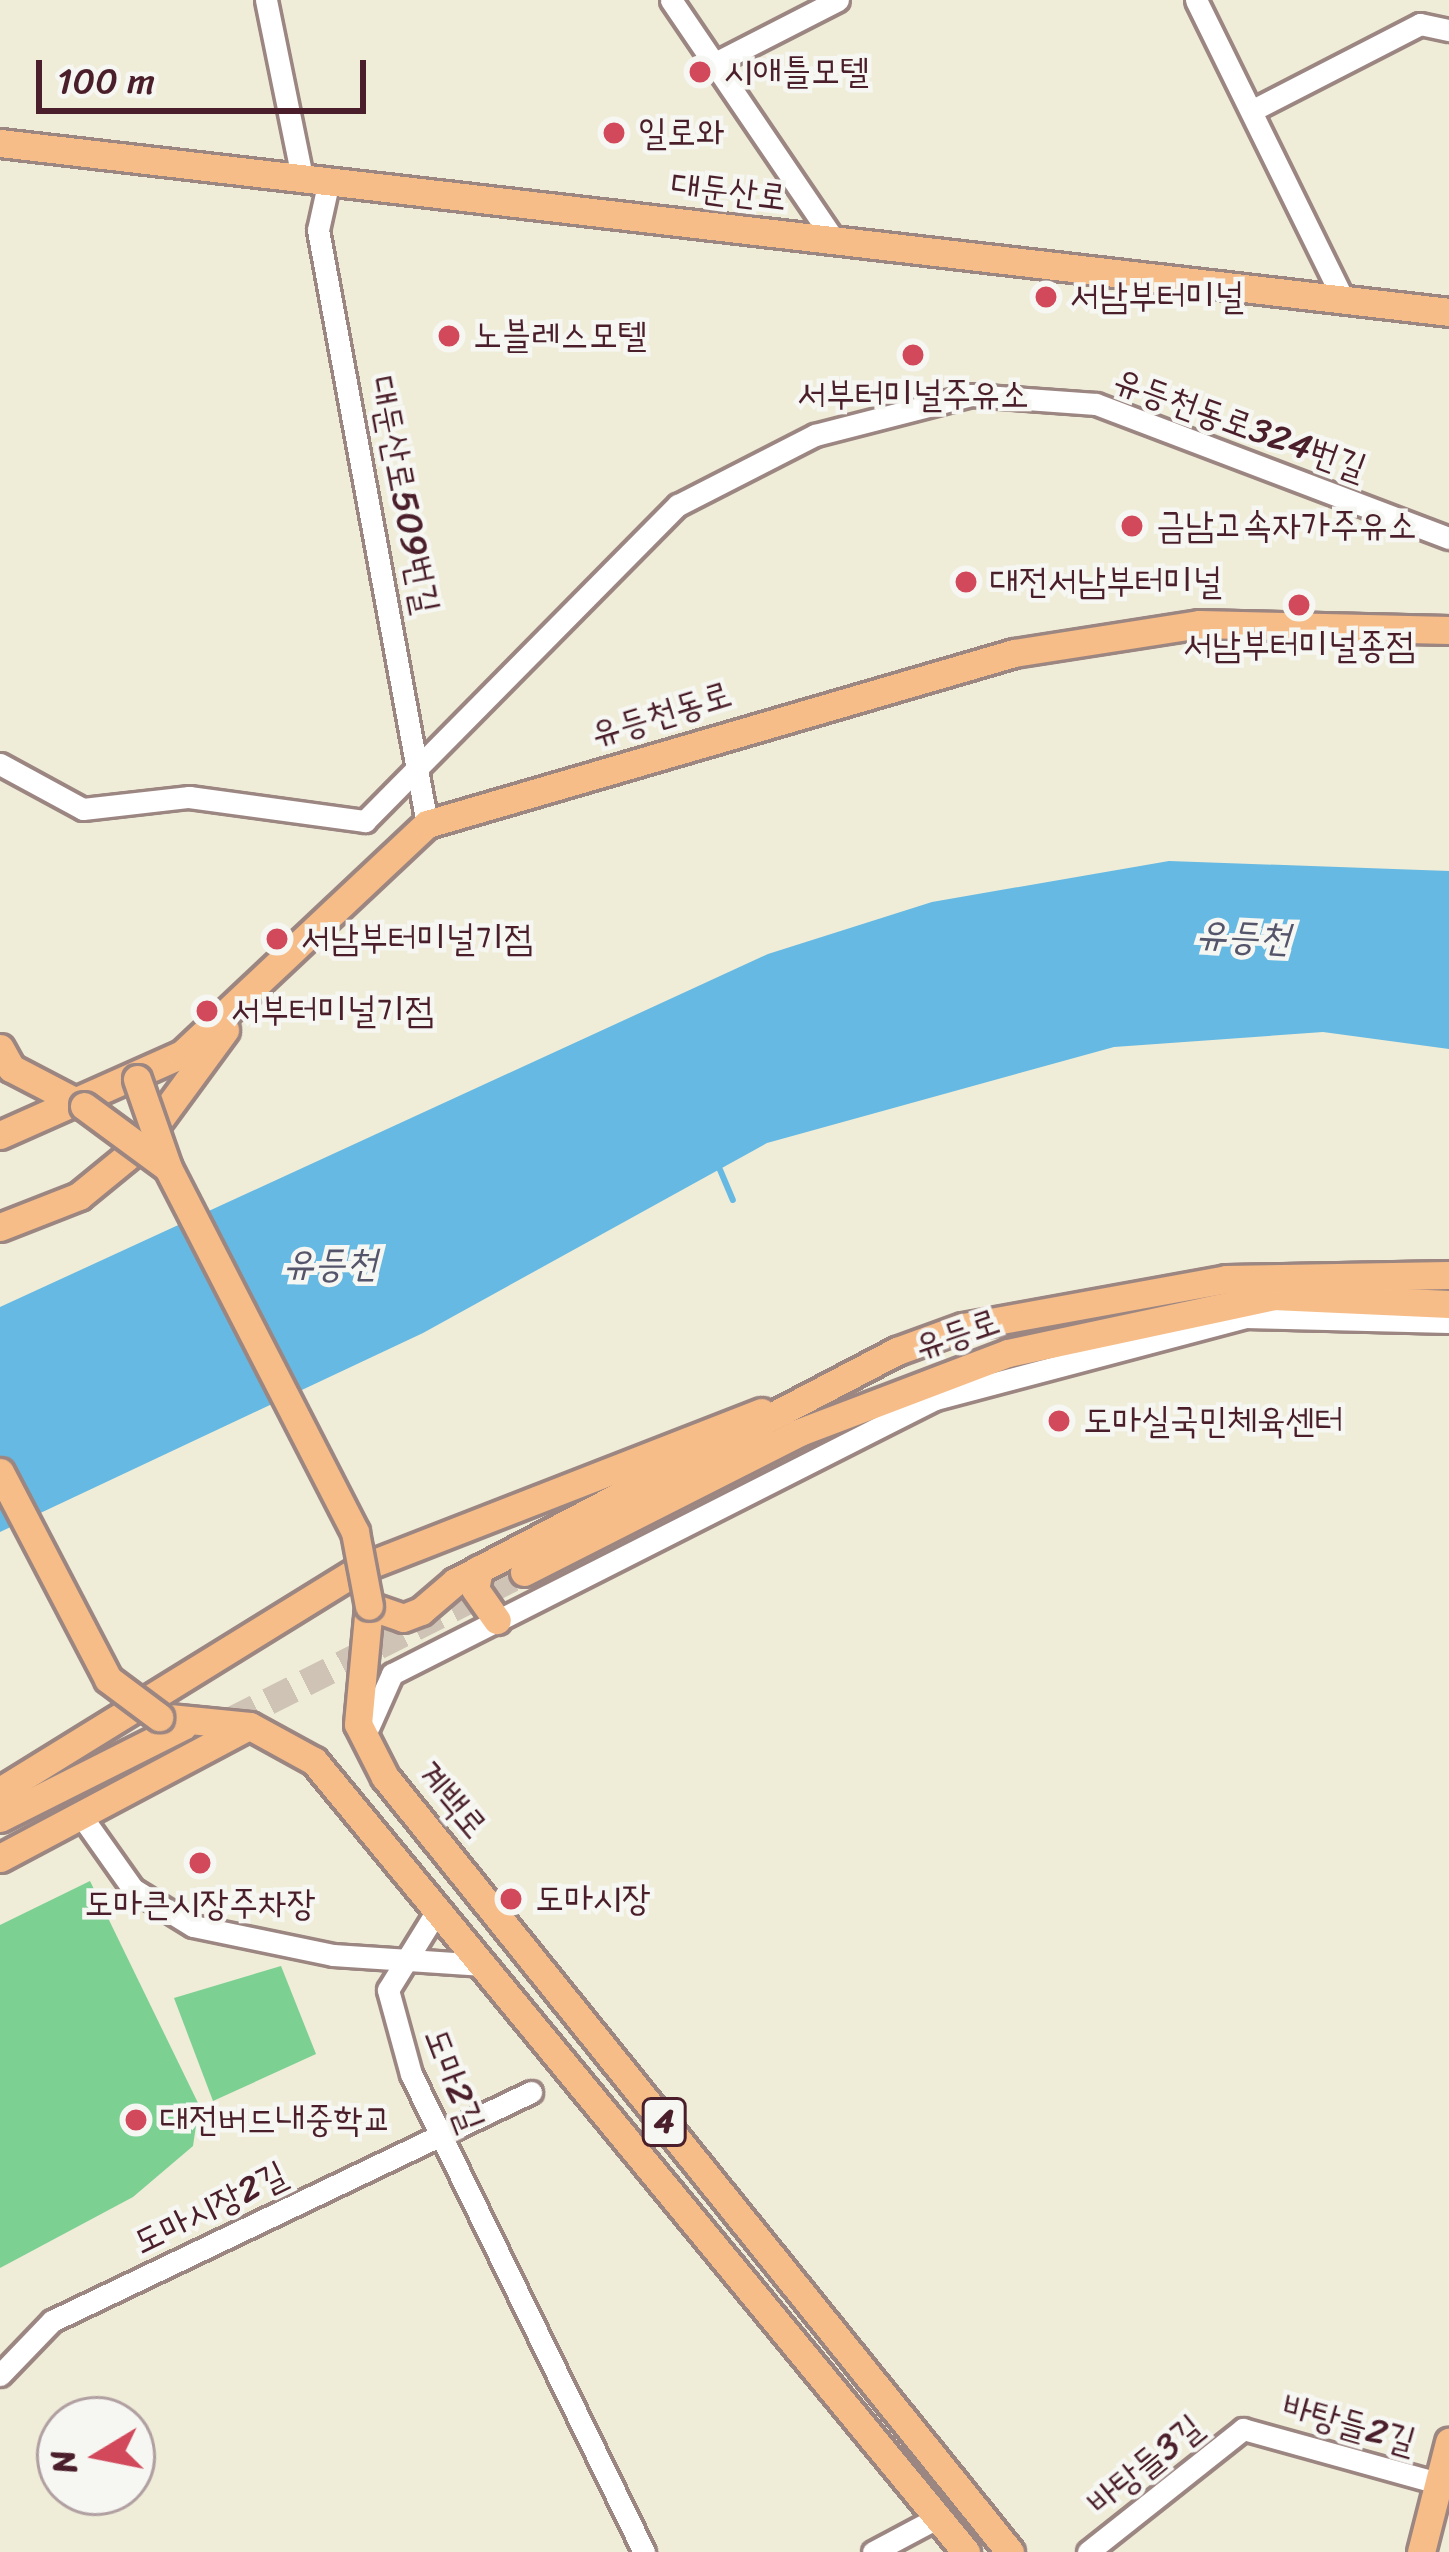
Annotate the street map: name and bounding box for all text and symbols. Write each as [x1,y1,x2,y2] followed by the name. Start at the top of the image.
[42,36,372,110] scale bar
[57,49,155,113] text: 100 m
[724,50,869,94] place label: 시애틀모텔
[687,59,713,85] marker: 시애틀모텔
[638,111,725,155] place label: 일로와
[601,120,627,146] marker: 일로와
[669,163,789,219] street label: 대둔산로
[1070,275,1244,319] place label: 서남부터미널
[1033,284,1059,310] marker: 서남부터미널
[473,314,647,358] place label: 노블레스모텔
[436,323,462,349] marker: 노블레스모텔
[900,342,926,368] marker: 서부터미널주유소
[1108,358,1372,490] street label: 유등천동로324번길
[360,373,448,617] street label: 대둔산로509번길
[797,373,1029,417] place label: 서부터미널주유소
[1156,504,1417,548] place label: 금남고속자가주유소
[1119,513,1145,539] marker: 금남고속자가주유소
[990,560,1222,604] place label: 대전서남부터미널
[953,569,979,595] marker: 대전서남부터미널
[1286,592,1312,618] marker: 서남부터미널종점
[1183,624,1415,668] place label: 서남부터미널종점
[585,672,737,756] street label: 유등천동로
[1195,910,1291,962] water label: 유등천
[301,917,533,961] place label: 서남부터미널기점
[264,926,290,952] marker: 서남부터미널기점
[231,989,434,1033] place label: 서부터미널기점
[194,998,220,1024] marker: 서부터미널기점
[283,1240,377,1286] water label: 유등천
[909,1299,1005,1369] street label: 유등로
[1083,1399,1344,1443] place label: 도마실국민체육센터
[1046,1408,1072,1434] marker: 도마실국민체육센터
[408,1753,496,1847] street label: 계백로
[187,1850,213,1876] marker: 도마큰시장주차장
[535,1877,651,1921] place label: 도마시장
[84,1882,316,1926] place label: 도마큰시장주차장
[498,1886,524,1912] marker: 도마시장
[415,2022,493,2138] street label: 도마2길
[640,2095,688,2149] road number: 4
[160,2098,392,2142] place label: 대전버드내중학교
[123,2107,149,2133] marker: 대전버드내중학교
[126,2152,294,2264] street label: 도마시장2길
[1277,2384,1421,2464] street label: 바탕들2길
[36,2396,156,2516] north arrow
[1079,2406,1211,2524] street label: 바탕들3길
[33,2445,94,2478] text: N

